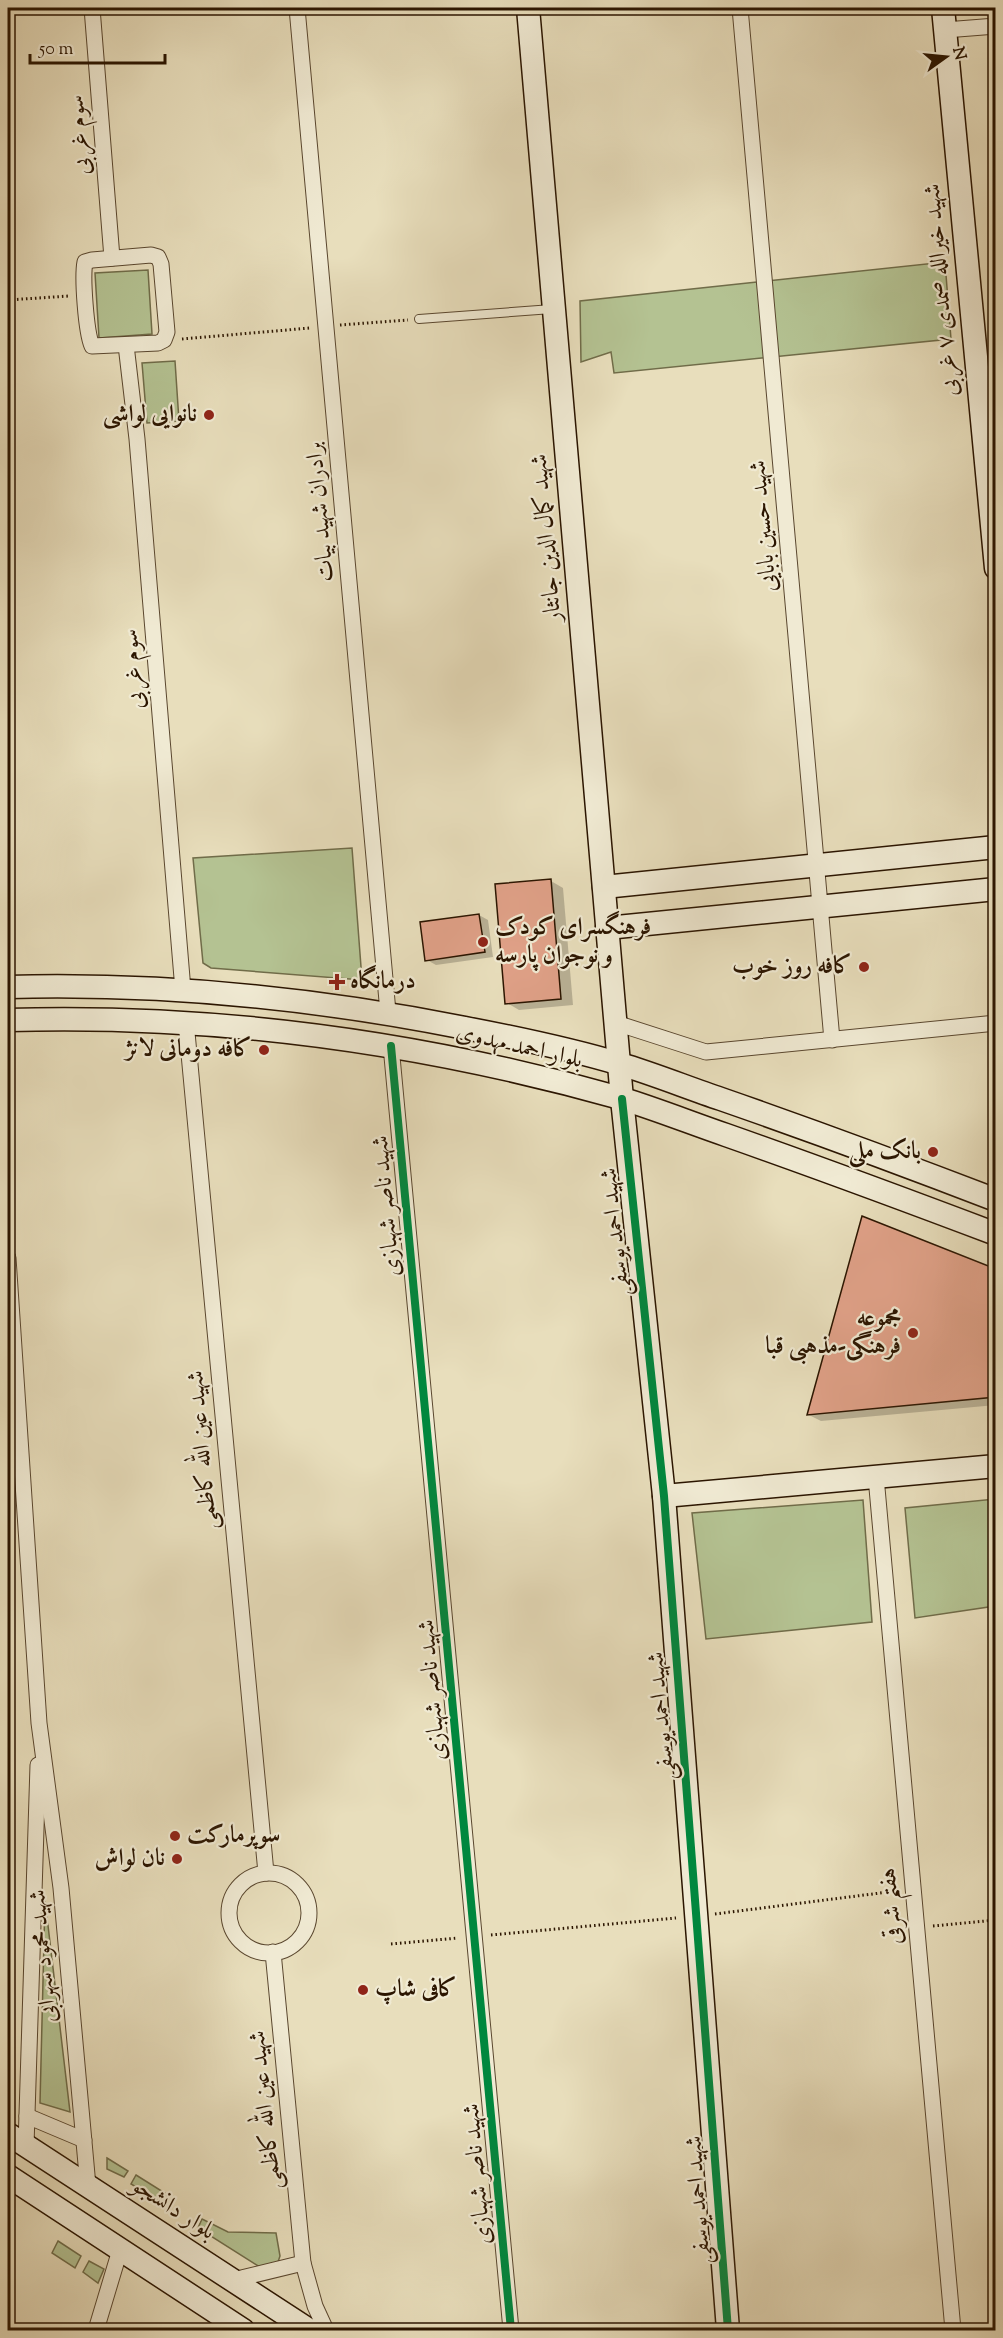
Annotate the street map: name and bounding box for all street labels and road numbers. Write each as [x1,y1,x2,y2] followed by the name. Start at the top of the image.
[60,93,102,177] street label: سوم غربی
[916,182,968,398] street label: شهید خیرالله صمدی ۷ غربی
[298,441,344,583] street label: برادران شهید بیات
[523,453,571,625] street label: شهید کمال الدین جانثار
[741,459,787,593] street label: شهید حسین بابایی
[114,627,156,711] street label: سوم غربی
[452,1016,586,1078] street label: بلوار احمد مهدوی
[364,1134,410,1278] street label: شهید ناصر شهبازی
[592,1166,640,1298] street label: شهید احمد یوسفی
[175,1369,227,1531] street label: شهید عین الله کاظمی
[410,1618,456,1762] street label: شهید ناصر شهبازی
[639,1650,685,1782] street label: شهید احمد یوسفی
[872,1866,917,1946] street label: هفتم شرقی
[21,1888,67,2024] street label: شهید محمود سهرابی
[237,2029,291,2192] street label: شهید عین الله کاظمی
[455,2102,501,2246] street label: شهید ناصر شهبازی
[678,2135,720,2265] street label: شهید احمد یوسفی
[123,2168,222,2249] street label: بلوار دانشجو

